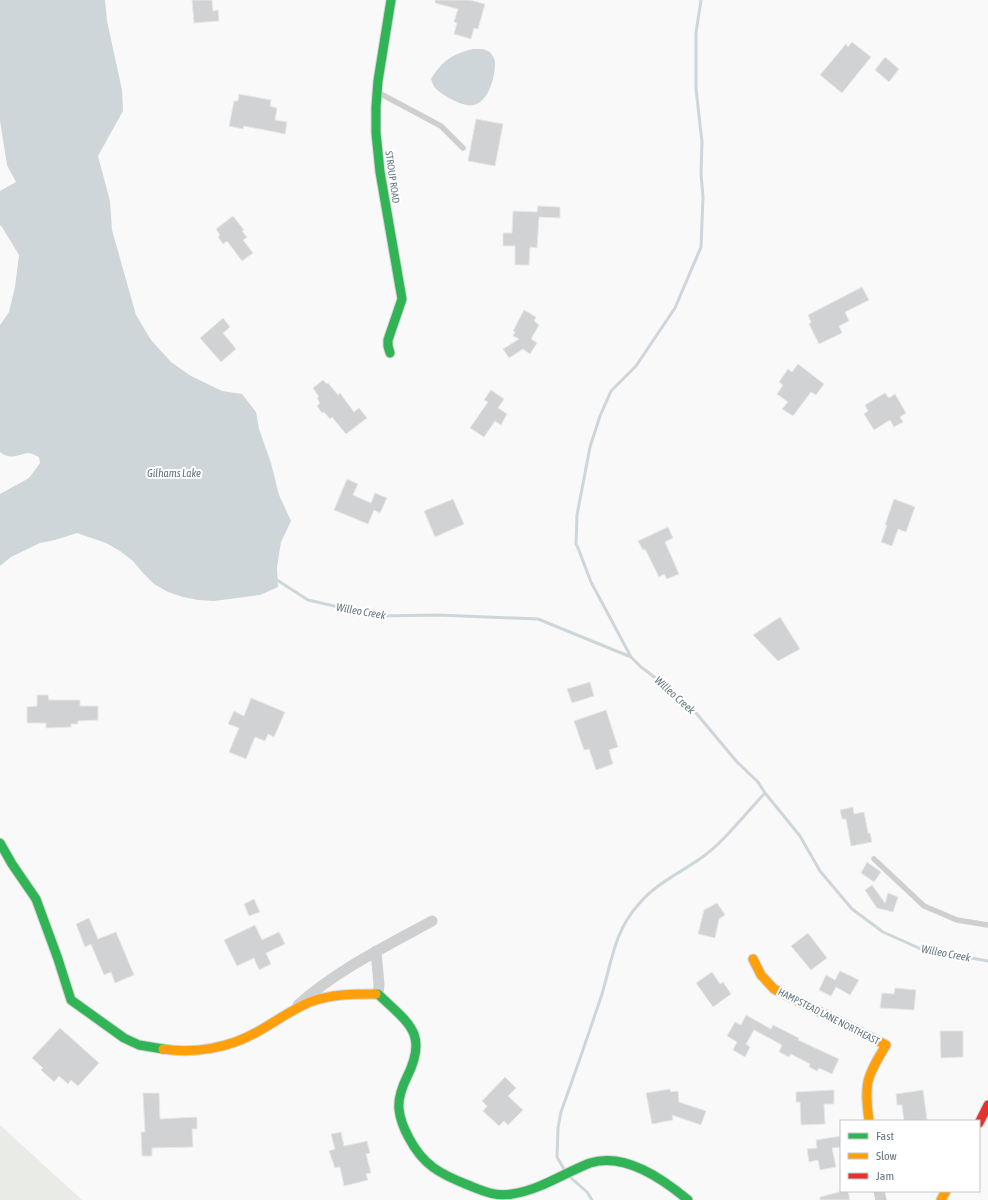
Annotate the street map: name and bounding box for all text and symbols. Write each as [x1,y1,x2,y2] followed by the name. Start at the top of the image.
[383,150,402,204] street label: STROUP ROAD
[147,467,201,479] water label: Gilhams Lake
[335,601,387,621] water label: Willeo Creek
[652,674,698,716] water label: Willeo Creek
[920,942,972,964] water label: Willeo Creek
[776,986,882,1047] street label: HAMPSTEAD LANE NORTHEAST
[840,1120,980,1192] legend
[876,1129,894,1143] text: Fast
[876,1149,897,1163] text: Slow
[876,1169,894,1183] text: Jam

